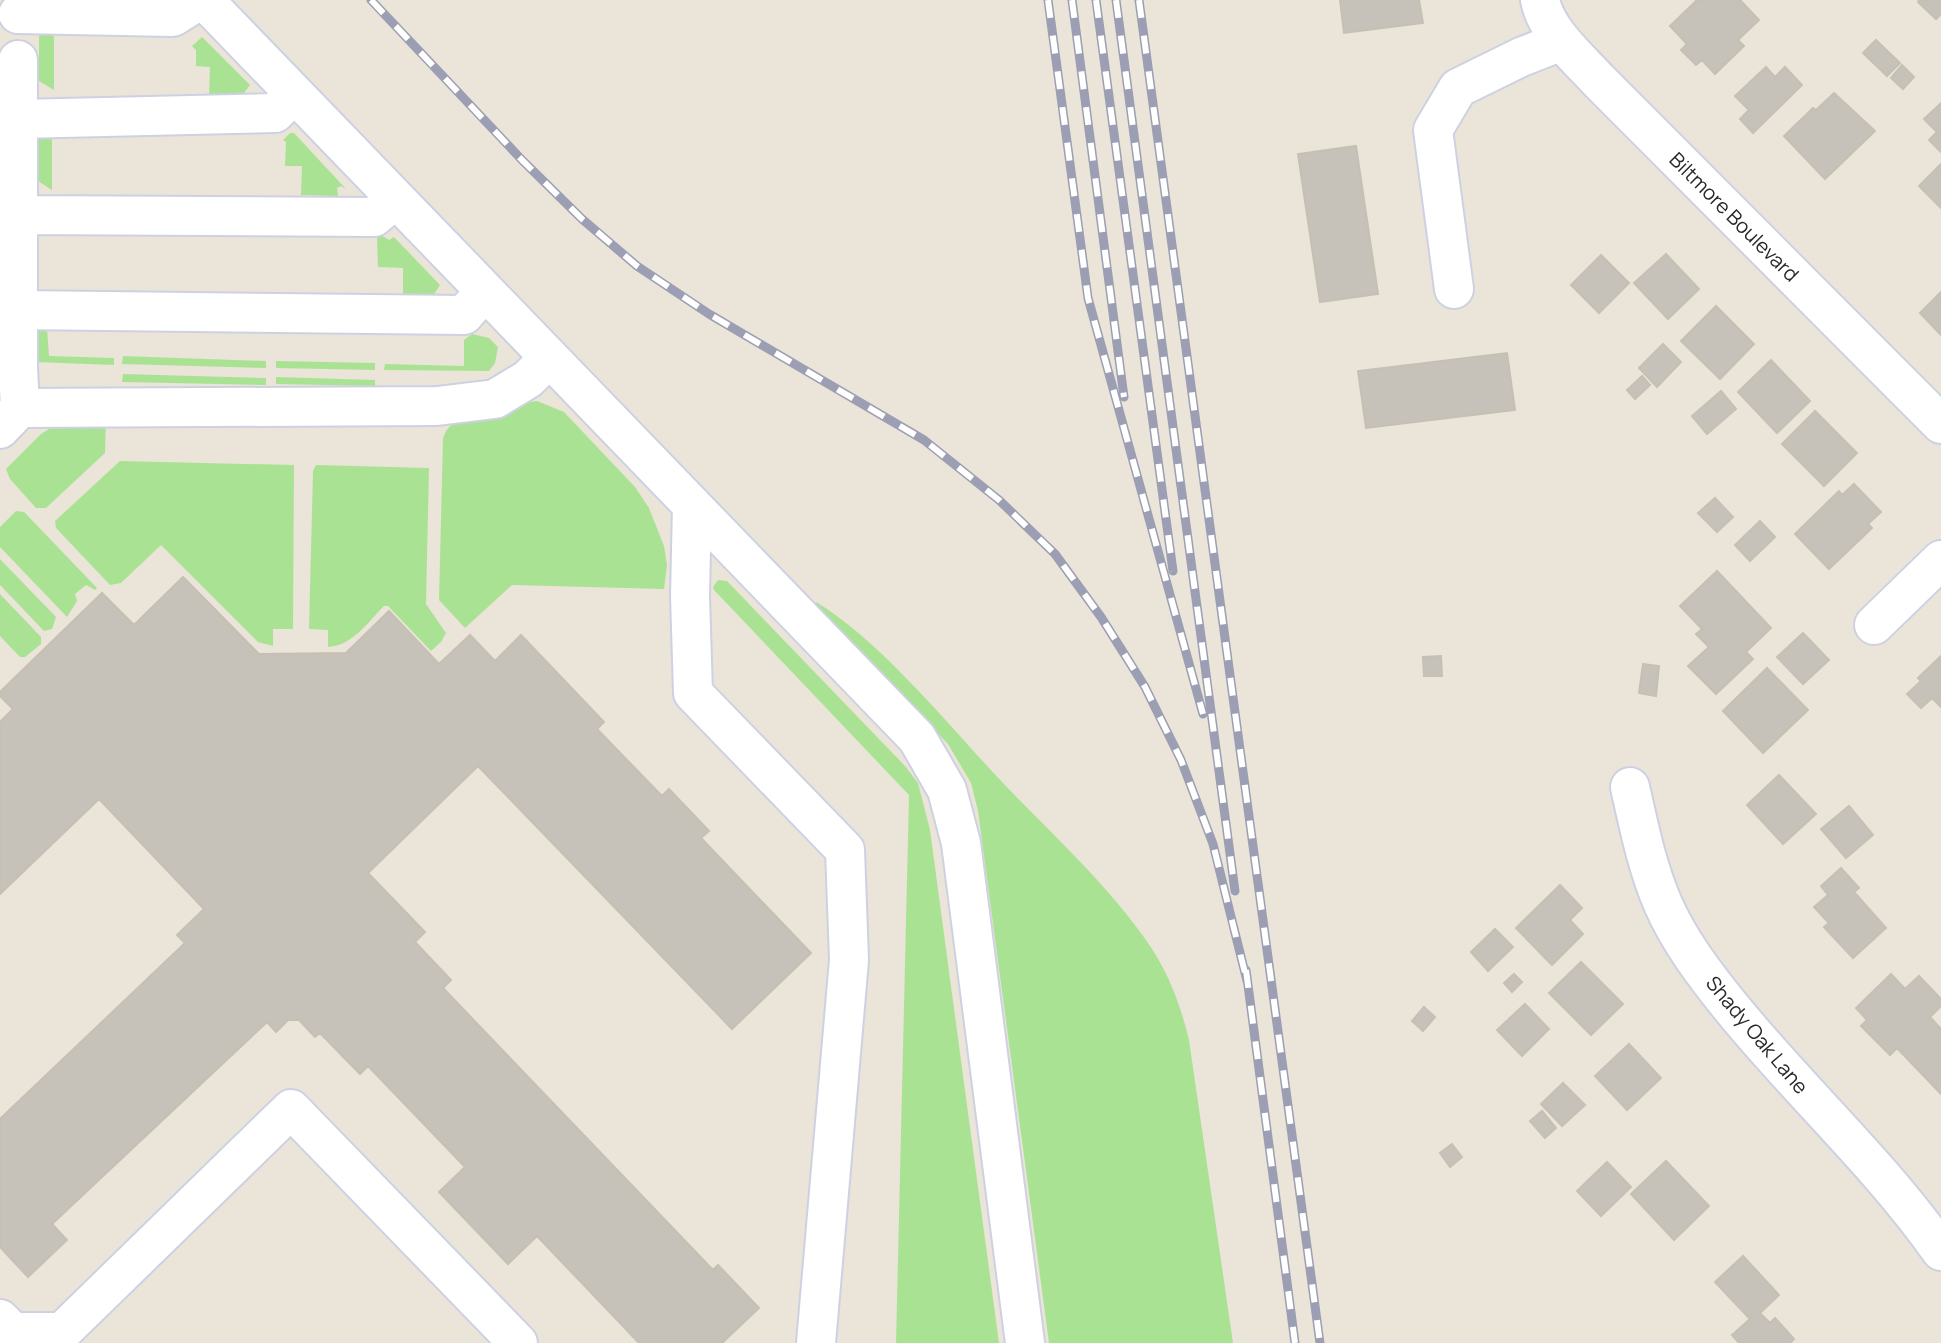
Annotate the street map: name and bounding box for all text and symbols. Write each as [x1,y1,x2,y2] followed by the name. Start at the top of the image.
[1664,146,1805,287] street label: Biltmore Boulevard
[1700,970,1815,1099] street label: Shady Oak Lane

